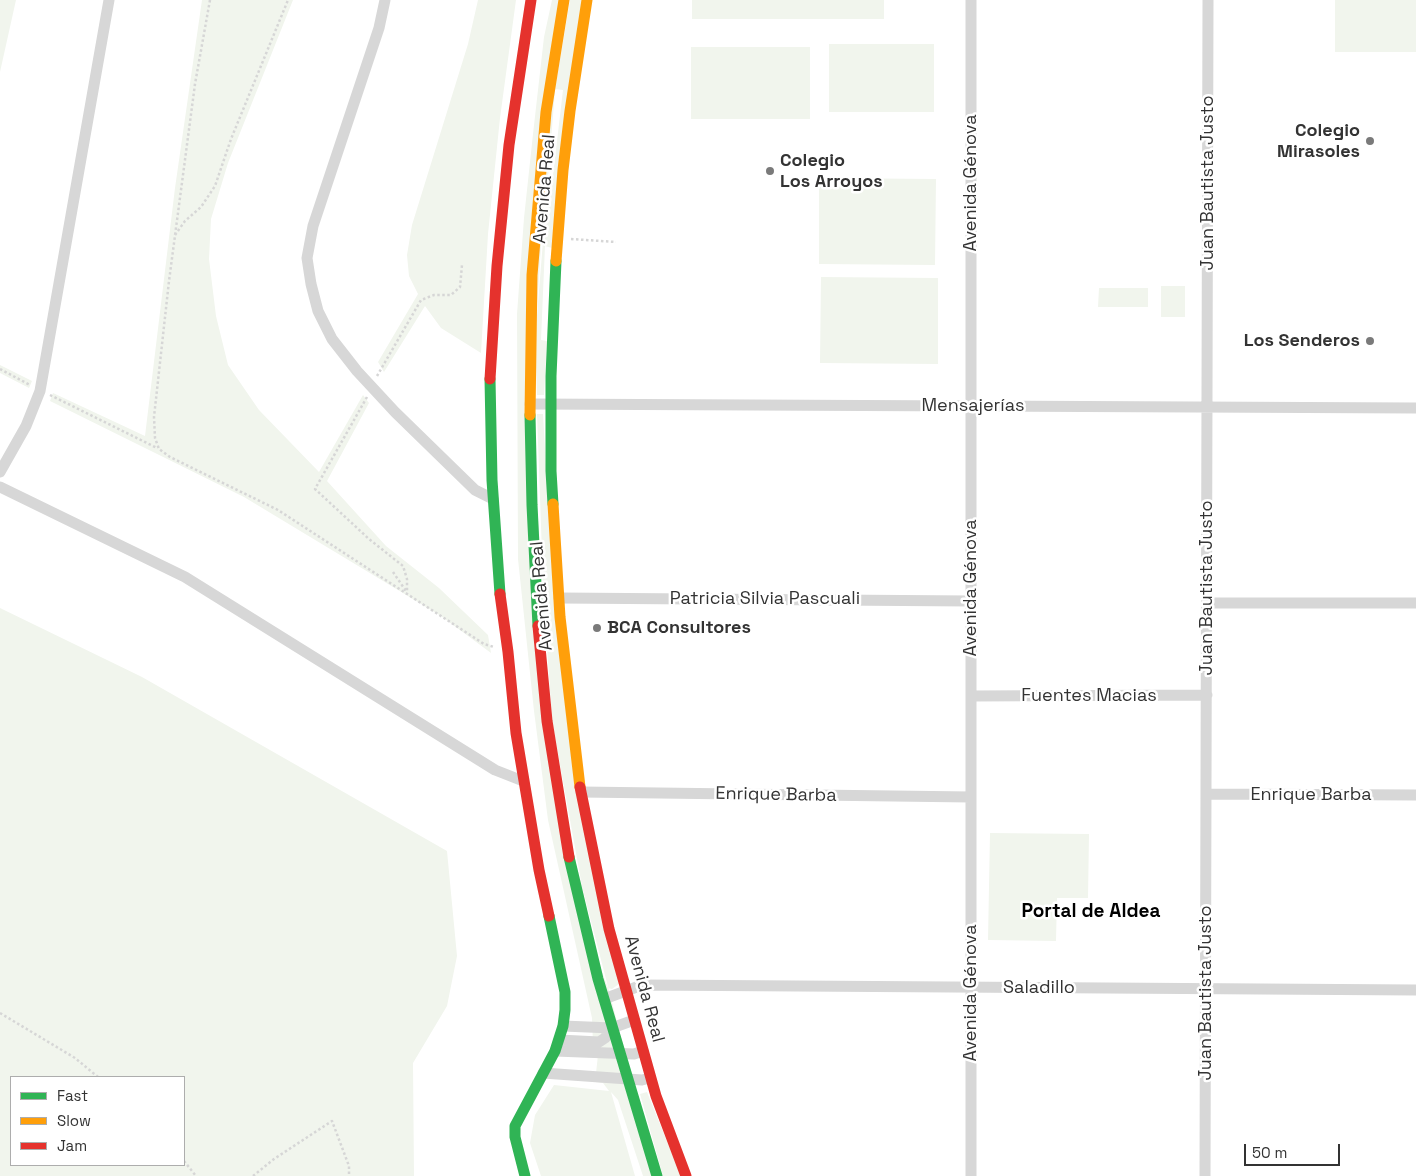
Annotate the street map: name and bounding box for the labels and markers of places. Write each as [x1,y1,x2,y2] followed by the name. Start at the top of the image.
[1277,120,1360,162] place label: Colegio Mirasoles
[1364,135,1376,147] marker: Colegio Mirasoles
[780,150,883,192] place label: Colegio Los Arroyos
[764,165,776,177] marker: Colegio Los Arroyos
[1244,330,1360,352] place label: Los Senderos
[1364,335,1376,347] marker: Los Senderos
[607,617,751,639] place label: BCA Consultores
[591,622,603,634] marker: BCA Consultores

